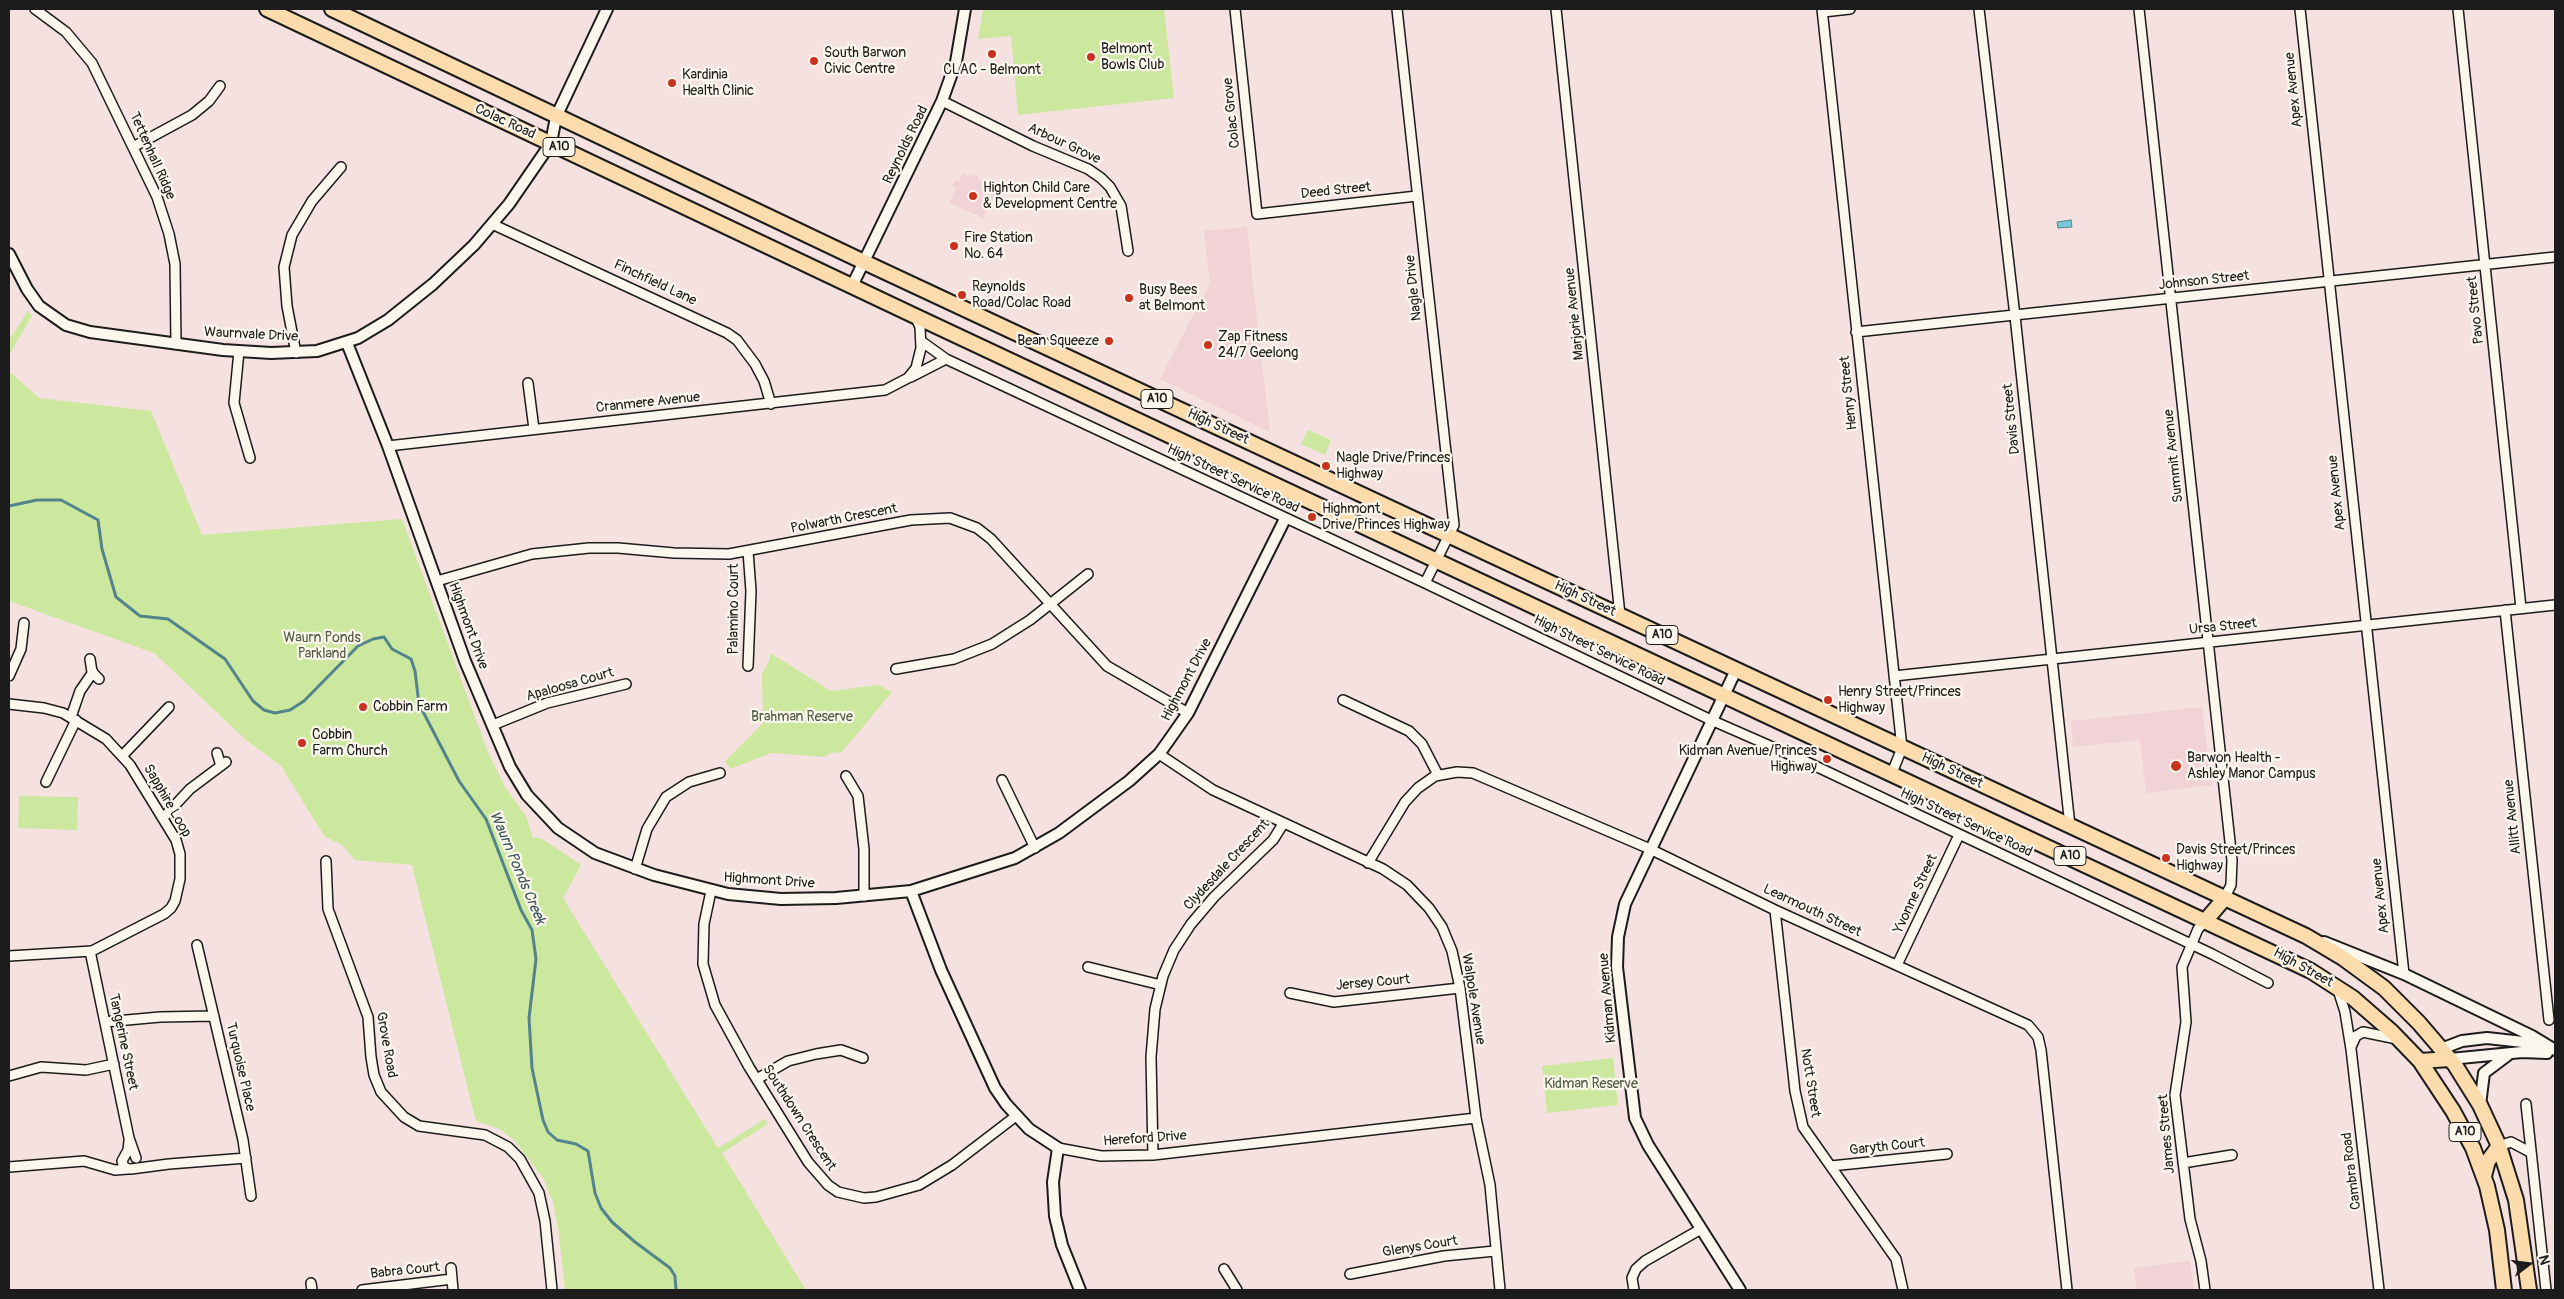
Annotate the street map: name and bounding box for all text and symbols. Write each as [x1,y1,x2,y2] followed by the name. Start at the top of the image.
[1101,41,1164,74] place label: Belmont Bowls Club
[824,45,906,78] place label: South Barwon Civic Centre
[986,48,998,60] marker: CLAC - Belmont
[1085,51,1097,63] marker: Belmont Bowls Club
[2282,51,2306,129] street label: Apex Avenue
[808,55,820,67] marker: South Barwon Civic Centre
[943,62,1041,78] place label: CLAC - Belmont
[682,67,754,100] place label: Kardinia Health Clinic
[666,77,678,89] marker: Kardinia Health Clinic
[1220,77,1244,149] street label: Colac Grove
[472,101,538,143] street label: Colac Road
[880,103,932,187] street label: Reynolds Road
[125,110,179,202] street label: Tettenhall Ridge
[1025,120,1103,168] street label: Arbour Grove
[543,138,575,156] road number: A10
[1300,179,1372,203] street label: Deed Street
[983,180,1117,212] place label: Highton Child Care & Development Centre
[967,190,979,202] marker: Highton Child Care & Development Centre
[964,230,1033,262] place label: Fire Station No. 64
[948,240,960,252] marker: Fire Station No. 64
[1402,254,1426,322] street label: Nagle Drive
[611,256,699,310] street label: Finchfield Lane
[1562,267,1588,361] street label: Marjorie Avenue
[2158,268,2250,294] street label: Johnson Street
[2464,275,2488,345] street label: Pavo Street
[972,279,1071,312] place label: Reynolds Road/Colac Road
[1139,282,1205,314] place label: Busy Bees at Belmont
[956,289,968,301] marker: Reynolds Road/Colac Road
[1123,292,1135,304] marker: Busy Bees at Belmont
[204,324,298,346] street label: Waurnvale Drive
[1218,329,1298,362] place label: Zap Fitness 24/7 Geelong
[1017,333,1099,349] place label: Bean Squeeze
[1103,335,1115,347] marker: Bean Squeeze
[1202,339,1214,351] marker: Zap Fitness 24/7 Geelong
[1837,355,1861,431] street label: Henry Street
[2000,383,2024,455] street label: Davis Street
[595,389,701,417] street label: Cranmere Avenue
[1141,389,1173,408] road number: A10
[1184,405,1252,449] street label: High Street
[2161,408,2187,504] street label: Summit Avenue
[1164,441,1302,517] street label: High Street Service Road
[1336,450,1450,482] place label: Nagle Drive/Princes Highway
[2325,454,2349,532] street label: Apex Avenue
[1320,460,1332,472] marker: Nagle Drive/Princes Highway
[789,500,899,538] street label: Polwarth Crescent
[1322,501,1450,534] place label: Highmont Drive/Princes Highway
[1306,511,1318,523] marker: Highmont Drive/Princes Highway
[726,564,742,654] street label: Palamino Court
[1551,577,1619,621] street label: High Street
[444,580,492,672] street label: Highmont Drive
[1531,612,1667,690] street label: High Street Service Road
[2188,615,2258,639] street label: Ursa Street
[1646,626,1678,644] road number: A10
[283,630,361,662] park label: Waurn Ponds Parkland
[1158,636,1216,724] street label: Highmont Drive
[524,664,616,706] street label: Apaloosa Court
[1838,684,1961,716] place label: Henry Street/Princes Highway
[1822,694,1834,706] marker: Henry Street/Princes Highway
[373,699,448,715] place label: Cobbin Farm
[357,701,369,713] marker: Cobbin Farm
[751,709,853,725] park label: Brahman Reserve
[312,727,387,760] place label: Cobbin Farm Church
[296,737,308,749] marker: Cobbin Farm Church
[1679,743,1817,776] place label: Kidman Avenue/Princes Highway
[1918,749,1986,793] street label: High Street
[2187,750,2316,782] place label: Barwon Health - Ashley Manor Campus
[1821,753,1833,765] marker: Kidman Avenue/Princes Highway
[2169,759,2183,773] marker: Barwon Health - Ashley Manor Campus
[139,762,195,840] street label: Sapphire Loop
[2501,779,2525,855] street label: Allitt Avenue
[1897,785,2035,861] street label: High Street Service Road
[485,809,549,927] water label: Waurn Ponds Creek
[1180,816,1274,914] street label: Clydesdale Crescent
[2176,842,2295,874] place label: Davis Street/Princes Highway
[2054,846,2086,866] road number: A10
[1890,852,1942,936] street label: Yvonne Street
[2160,852,2172,864] marker: Davis Street/Princes Highway
[2369,857,2393,935] street label: Apex Avenue
[723,869,815,893] street label: Highmont Drive
[1760,881,1864,941] street label: Learmouth Street
[2270,945,2336,991] street label: High Street
[1457,952,1489,1046] street label: Walpole Avenue
[1596,952,1620,1044] street label: Kidman Avenue
[1335,971,1411,995] street label: Jersey Court
[105,992,141,1092] street label: Tangerine Street
[372,1011,400,1079] street label: Grove Road
[222,1021,258,1113] street label: Turquoise Place
[1796,1047,1824,1119] street label: Nott Street
[758,1062,840,1174] street label: Southdown Crescent
[1544,1076,1638,1092] park label: Kidman Reserve
[2155,1094,2179,1174] street label: James Street
[2449,1122,2481,1142] road number: A10
[1103,1128,1187,1150] street label: Hereford Drive
[2339,1131,2365,1211] street label: Cambra Road
[1848,1135,1926,1159] street label: Garyth Court
[1381,1233,1459,1261] street label: Glenys Court
[2504,1239,2554,1289] north arrow
[2535,1253,2553,1267] text: N
[369,1259,441,1283] street label: Babra Court

